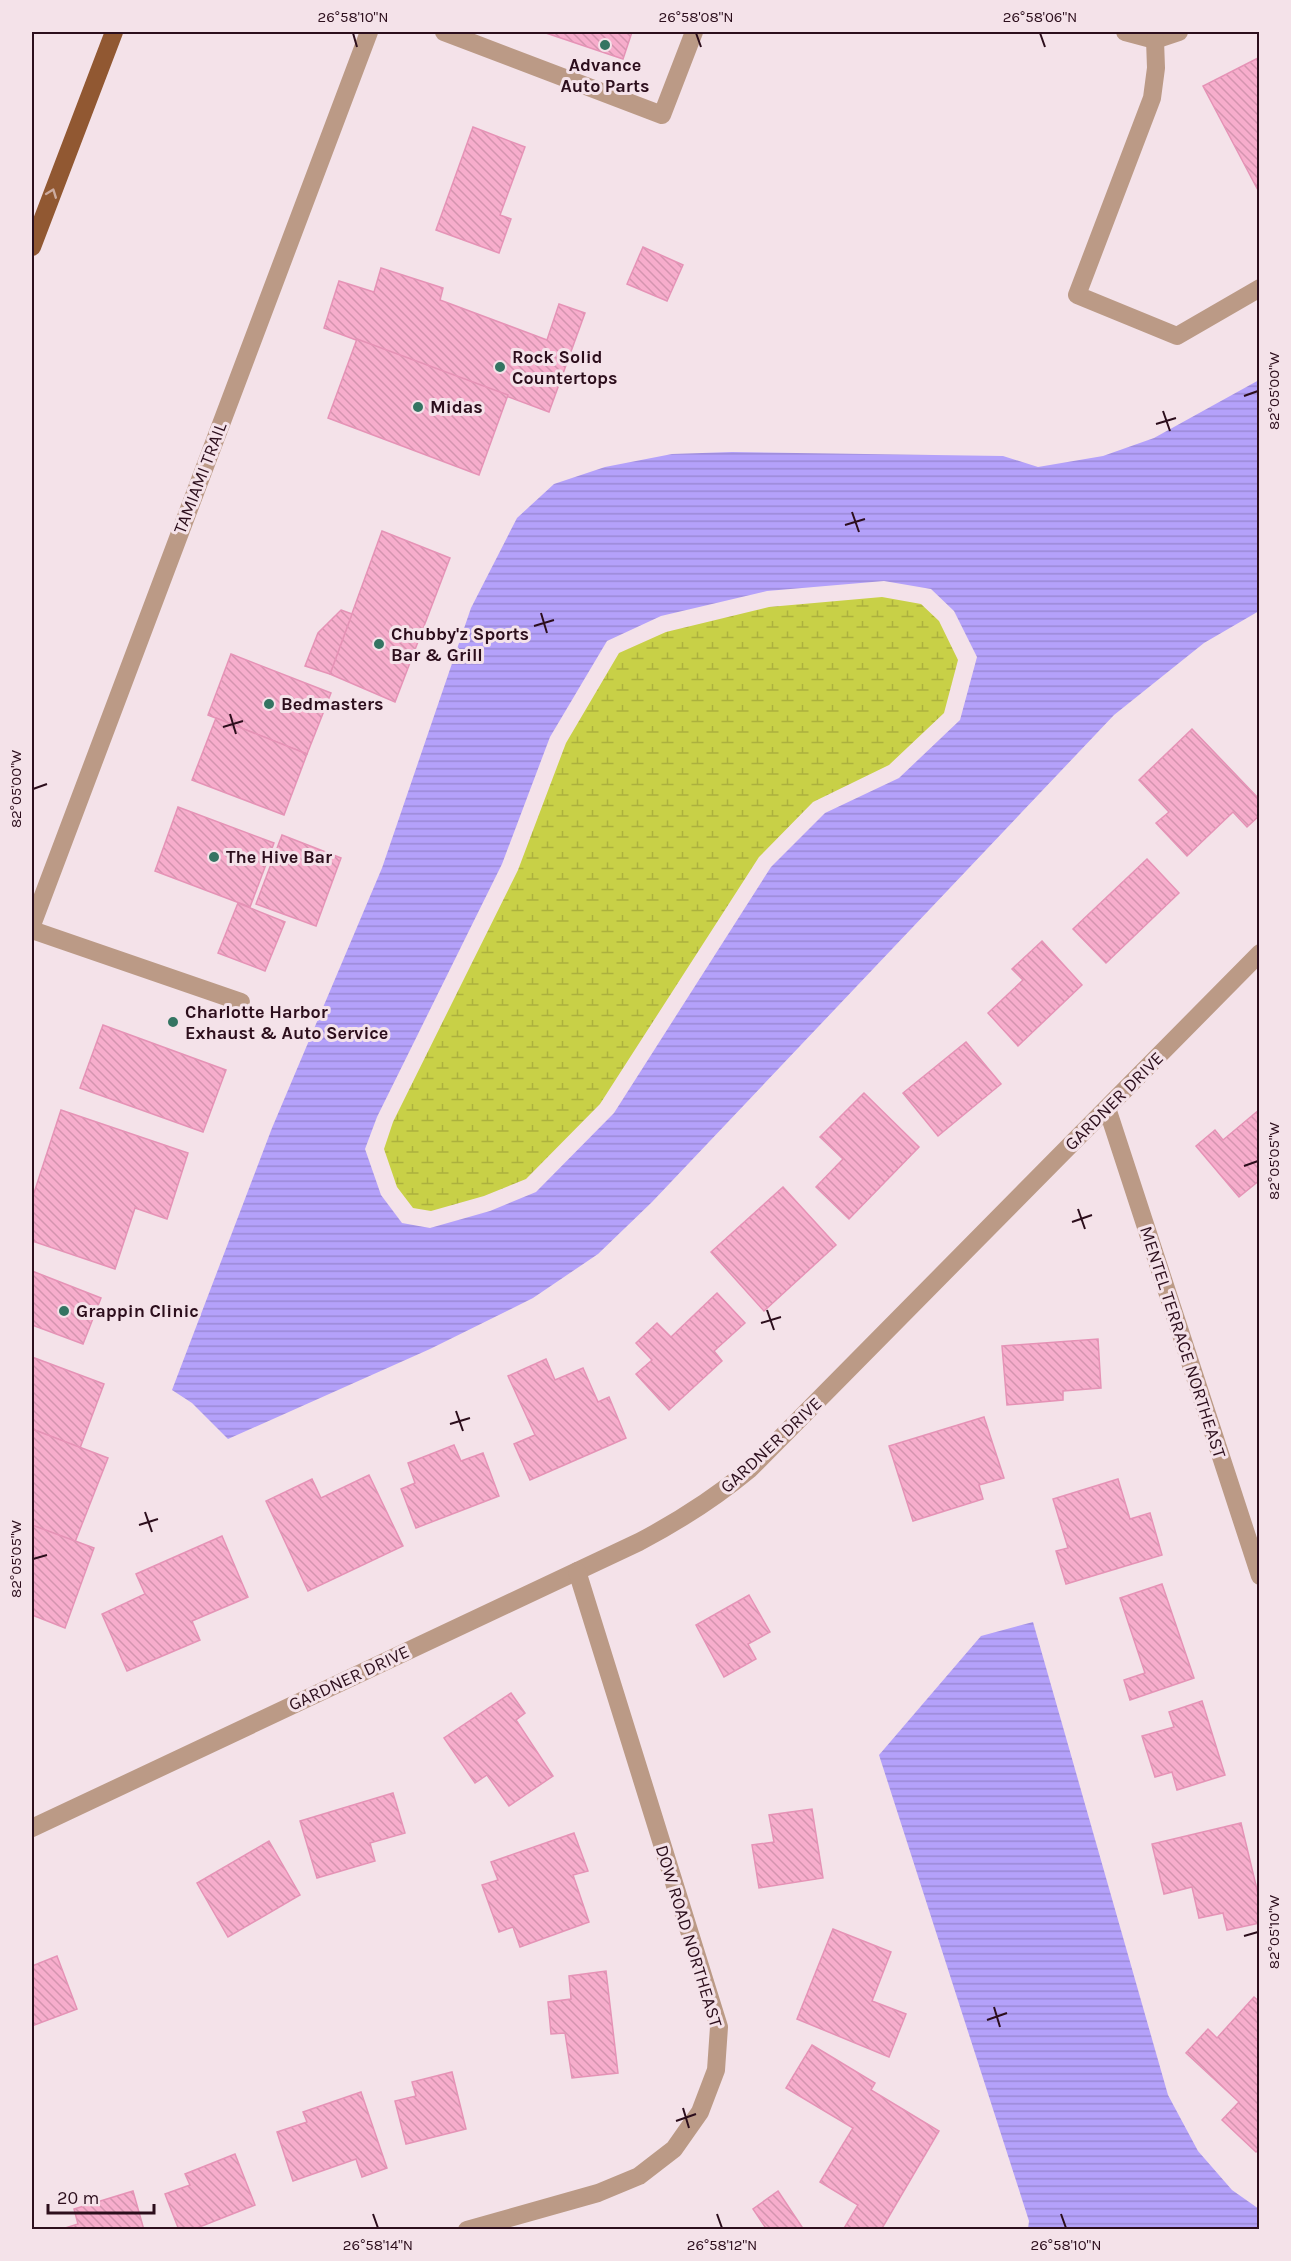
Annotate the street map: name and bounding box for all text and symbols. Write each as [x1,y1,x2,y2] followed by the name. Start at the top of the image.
[318,8,388,26] text: 26°58'10"N
[658,8,734,26] text: 26°58'08"N
[1003,8,1077,26] text: 26°58'06"N
[598,38,612,52] marker: Advance Auto Parts
[560,54,650,97] place label: Advance Auto Parts
[45,188,58,198] one-way arrow
[512,346,618,389] place label: Rock Solid Countertops
[1265,351,1283,430] text: 82°05'00"W
[493,360,507,374] marker: Rock Solid Countertops
[430,396,483,418] place label: Midas
[411,400,425,414] marker: Midas
[169,419,232,537] street label: TAMIAMI TRAIL
[391,623,529,666] place label: Chubby'z Sports Bar & Grill
[372,637,386,651] marker: Chubby'z Sports Bar & Grill
[281,693,384,715] place label: Bedmasters
[262,697,276,711] marker: Bedmasters
[7,749,25,828] text: 82°05'00"W
[226,846,332,868] place label: The Hive Bar
[207,850,221,864] marker: The Hive Bar
[185,1001,388,1044] place label: Charlotte Harbor Exhaust & Auto Service
[166,1015,180,1029] marker: Charlotte Harbor Exhaust & Auto Service
[1060,1047,1168,1155] street label: GARDNER DRIVE
[1265,1122,1283,1200] text: 82°05'05"W
[1135,1223,1231,1461] street label: MENTEL TERRACE NORTHEAST
[76,1300,199,1322] place label: Grappin Clinic
[57,1304,71,1318] marker: Grappin Clinic
[716,1392,826,1498] street label: GARDNER DRIVE
[7,1520,25,1598] text: 82°05'05"W
[285,1640,413,1716] street label: GARDNER DRIVE
[651,1842,727,2030] street label: DOW ROAD NORTHEAST
[1265,1894,1283,1969] text: 82°05'10"W
[48,2177,154,2215] scale bar
[57,2187,99,2209] text: 20 m
[343,2236,413,2254] text: 26°58'14"N
[687,2236,757,2254] text: 26°58'12"N
[1031,2236,1101,2254] text: 26°58'10"N

